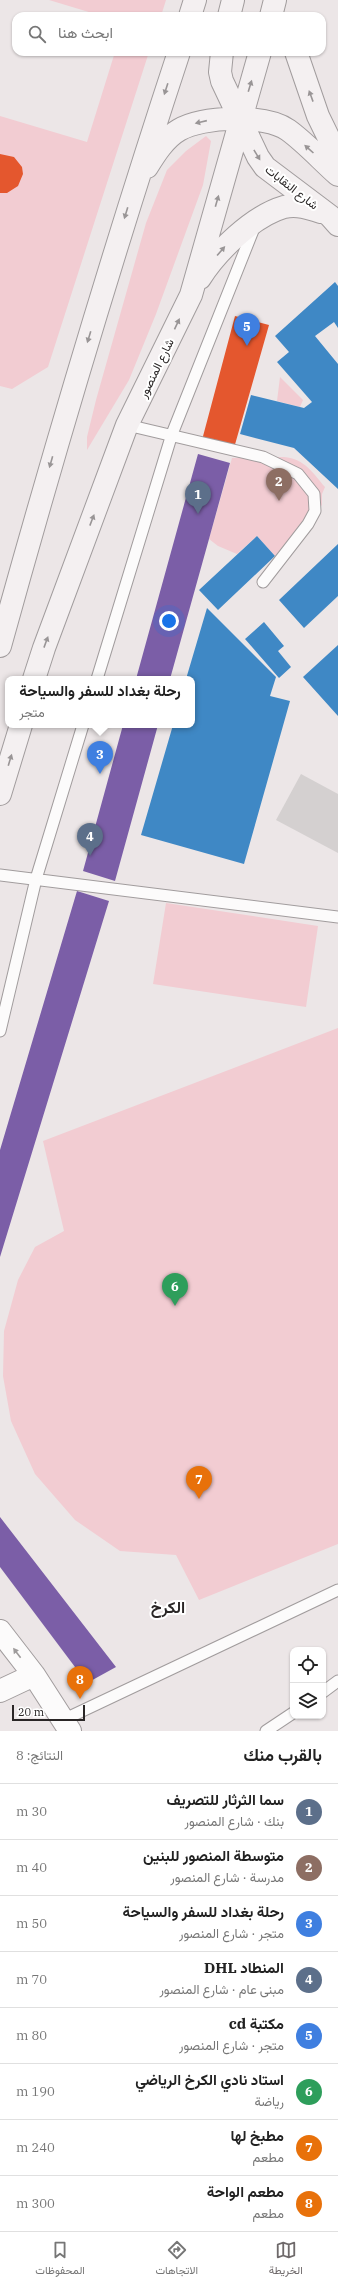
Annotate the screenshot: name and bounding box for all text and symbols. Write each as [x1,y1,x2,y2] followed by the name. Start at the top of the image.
[12,12,326,56] search box
[26,23,48,45] icon: search
[58,23,113,42] text: ابحث هنا
[247,80,253,92] one-way arrow
[163,83,169,95] one-way arrow
[308,89,314,101] one-way arrow
[195,119,207,125] one-way arrow
[304,145,314,154] one-way arrow
[253,150,261,160] one-way arrow
[261,162,322,214] street label: شارع النقابات
[214,195,220,207] one-way arrow
[123,207,129,219] one-way arrow
[216,246,225,257] one-way arrow
[234,313,260,346] pin: 5
[174,319,180,330] one-way arrow
[86,331,92,343] one-way arrow
[135,336,179,402] street label: شارع المنصور
[48,456,54,468] one-way arrow
[266,468,292,501] pin: 2
[185,481,211,514] pin: 1
[89,514,95,526] one-way arrow
[159,611,179,631] your location
[43,635,49,647] one-way arrow
[5,676,195,728] popup
[19,681,181,700] text: رحلة بغداد للسفر والسياحة
[19,704,45,721] text: متجر
[87,741,113,774] pin: 3
[7,753,13,765] one-way arrow
[77,823,103,856] pin: 4
[162,1273,188,1306] pin: 6
[186,1466,212,1499] pin: 7
[151,1597,185,1618] district label: الكرخ
[13,1647,21,1658] one-way arrow
[290,1647,326,1719] map controls
[290,1647,326,1683] button: locate
[67,1666,93,1699] pin: 8
[290,1683,326,1719] button: layers
[12,1703,85,1722] scale bar
[18,1705,44,1719] text: 20 m
[243,1744,322,1766] text: بالقرب منك
[16,1747,63,1764] text: النتائج: 8
[167,1790,284,1809] text: سما الثرثار للتصريف
[16,1803,47,1820] text: 30 m
[305,1803,313,1820] text: 1
[185,1813,284,1830] text: بنك · شارع المنصور
[143,1846,284,1865] text: متوسطة المنصور للبنين
[16,1859,47,1876] text: 40 m
[305,1859,313,1876] text: 2
[170,1869,284,1886] text: مدرسة · شارع المنصور
[123,1902,284,1921] text: رحلة بغداد للسفر والسياحة
[16,1915,47,1932] text: 50 m
[305,1915,313,1932] text: 3
[179,1925,284,1942] text: متجر · شارع المنصور
[204,1958,284,1977] text: المنطاد DHL
[16,1971,47,1988] text: 70 m
[305,1971,313,1988] text: 4
[159,1981,284,1998] text: مبنى عام · شارع المنصور
[229,2014,284,2033] text: مكتبة cd
[16,2027,47,2044] text: 80 m
[305,2027,313,2044] text: 5
[179,2037,284,2054] text: متجر · شارع المنصور
[135,2070,284,2089] text: استاد نادي الكرخ الرياضي
[16,2083,55,2100] text: 190 m
[305,2083,313,2100] text: 6
[254,2093,284,2110] text: رياضة
[230,2126,284,2145] text: مطبخ لها
[16,2139,55,2156] text: 240 m
[305,2139,313,2156] text: 7
[253,2149,284,2166] text: مطعم
[207,2182,284,2201] text: مطعم الواحة
[16,2195,55,2212] text: 300 m
[305,2195,313,2212] text: 8
[253,2205,284,2222] text: مطعم
[35,2239,85,2280] tab: المحفوظات
[155,2239,198,2280] tab: الاتجاهات
[269,2239,303,2280] tab: الخريطة

